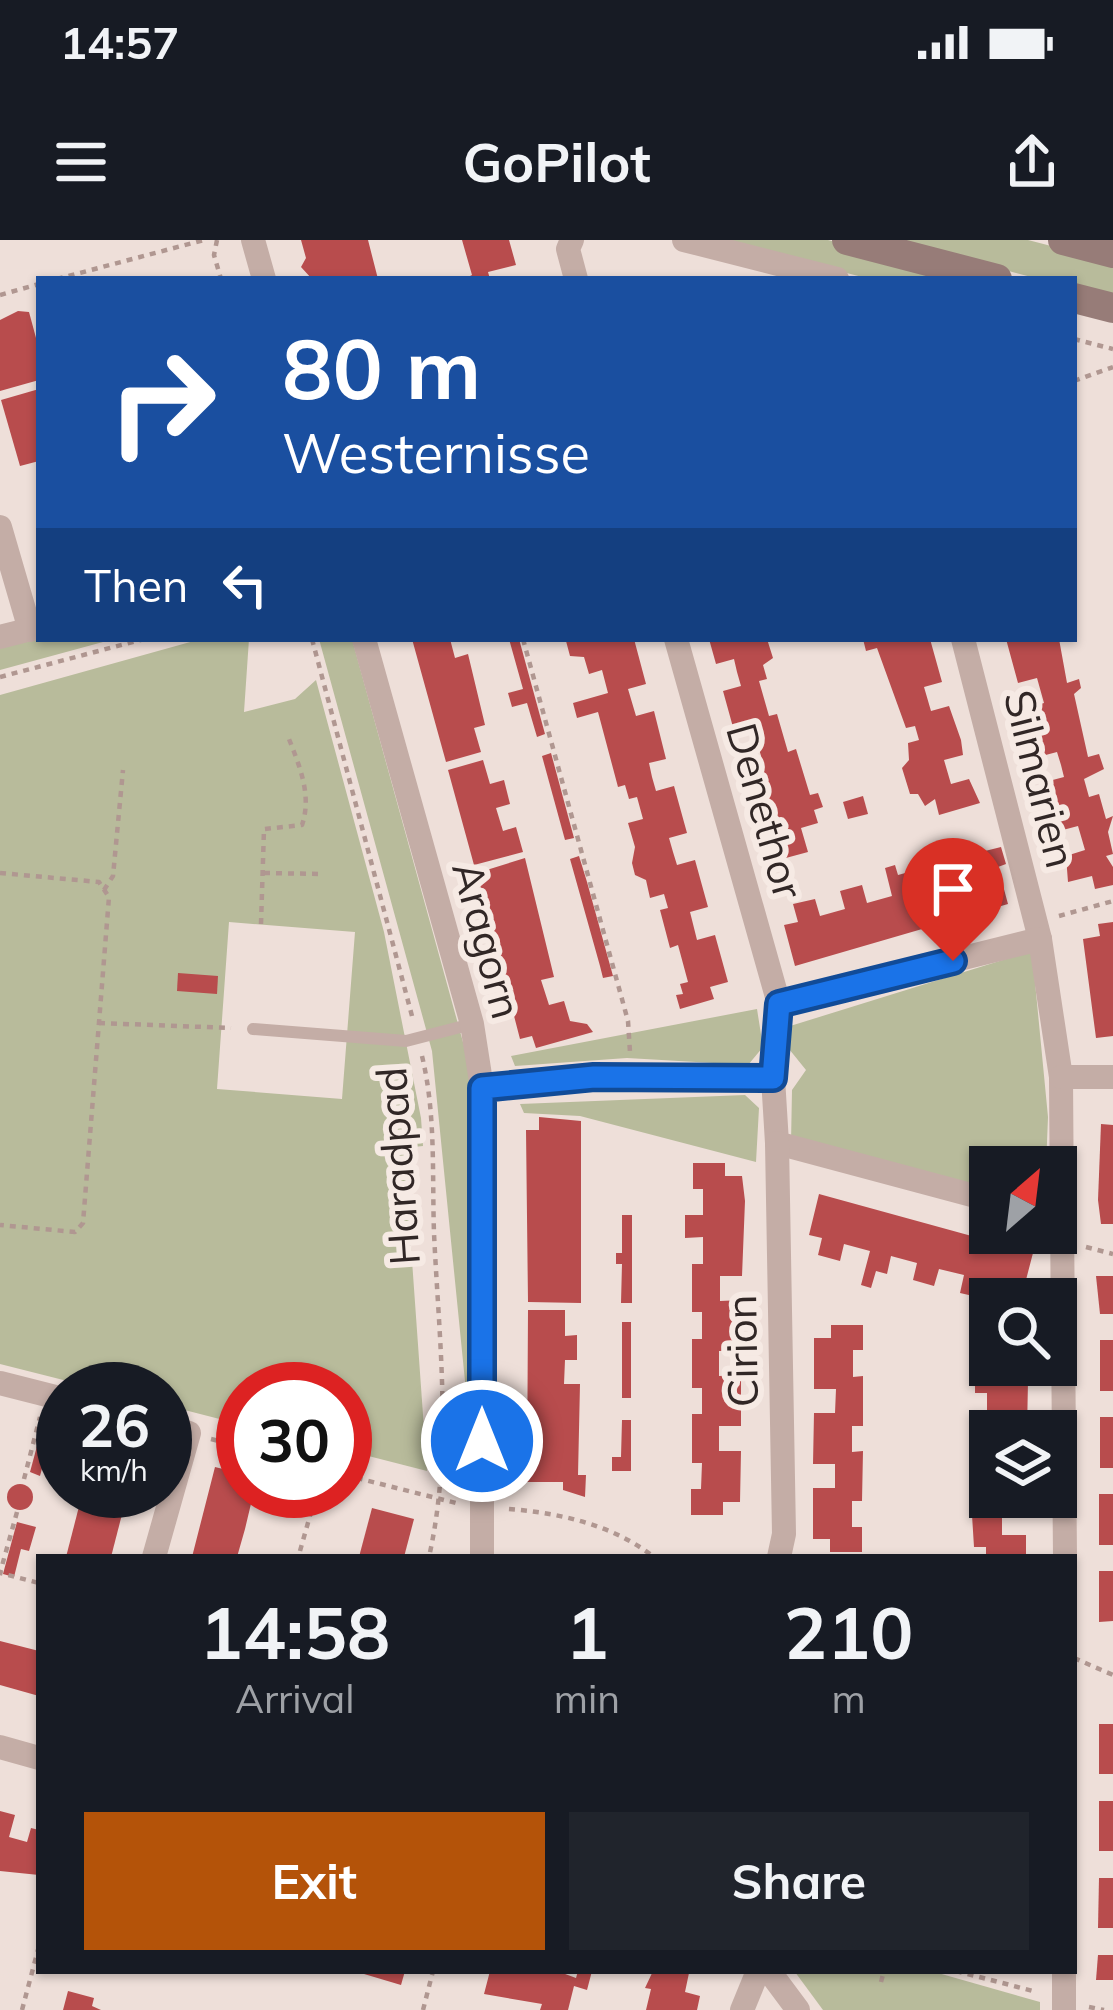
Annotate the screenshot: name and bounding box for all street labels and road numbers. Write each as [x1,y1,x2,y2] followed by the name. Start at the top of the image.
[993,685,1088,873] street label: Silmarien
[715,717,816,905] street label: Denethor
[441,856,534,1024] street label: Aragorn
[364,1065,431,1267] street label: Haradpad
[714,1294,769,1408] street label: Cirion

